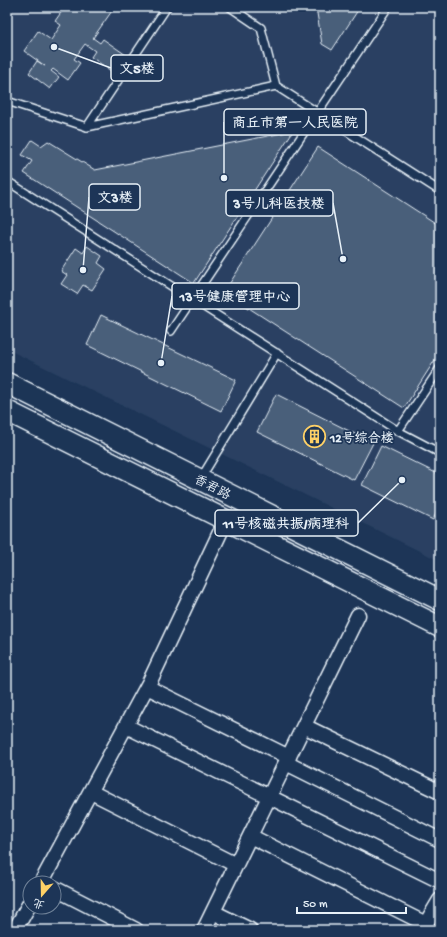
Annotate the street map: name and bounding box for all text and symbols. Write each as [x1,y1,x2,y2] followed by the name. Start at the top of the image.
[111,55,163,81] callout: 文5楼
[119,62,155,79] text: 文5楼
[224,109,366,135] callout: 商丘市第一人民医院
[232,115,358,133] text: 商丘市第一人民医院
[89,184,140,210] callout: 文3楼
[226,190,333,216] callout: 3号儿科医技楼
[97,191,133,208] text: 文3楼
[232,196,325,214] text: 3号儿科医技楼
[172,283,299,309] callout: 13号健康管理中心
[179,289,290,307] text: 13号健康管理中心
[302,424,328,450] building icon: 12号综合楼
[329,431,394,447] place label: 12号综合楼
[191,472,233,504] street label: 香君路
[215,510,358,536] callout: 11号核磁共振/病理科
[222,516,349,534] text: 11号核磁共振/病理科
[22,875,62,915] north arrow
[297,889,406,915] scale bar
[32,895,46,910] text: 北
[303,898,328,912] text: 50 m

